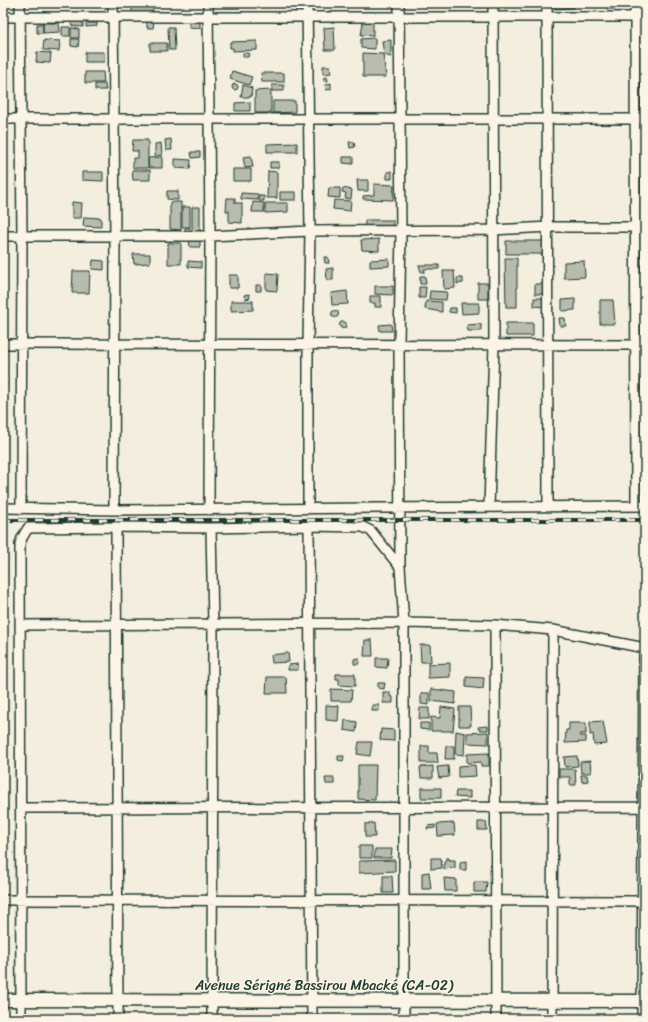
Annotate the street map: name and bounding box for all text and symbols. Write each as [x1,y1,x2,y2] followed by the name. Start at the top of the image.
[194,973,454,998] street label: Avenue Sérigné Bassirou Mbacké (CA-02)

